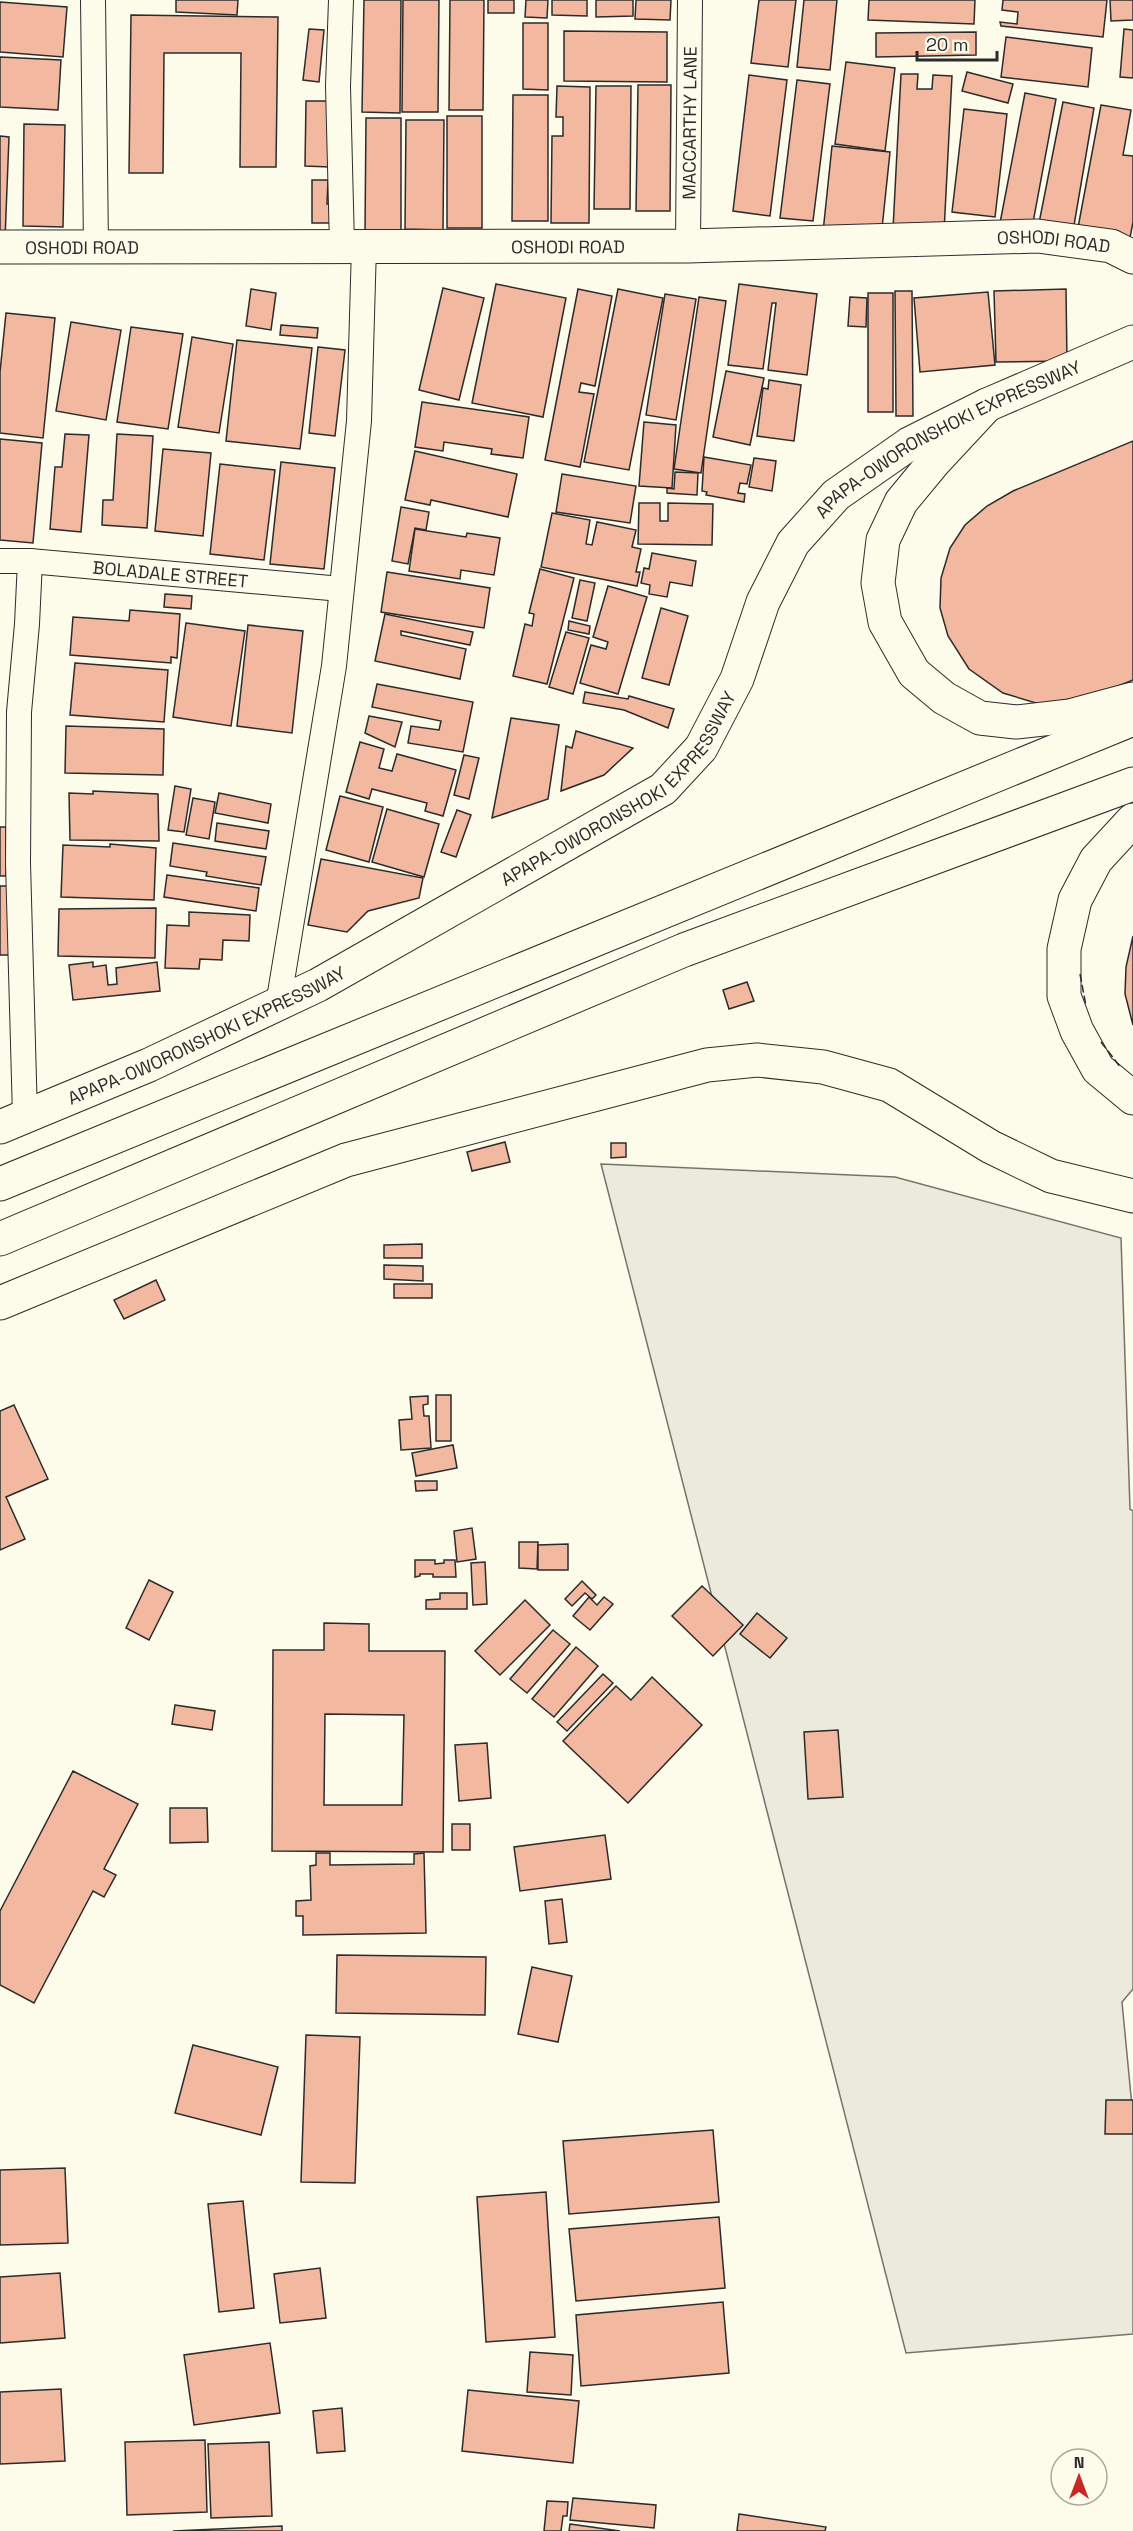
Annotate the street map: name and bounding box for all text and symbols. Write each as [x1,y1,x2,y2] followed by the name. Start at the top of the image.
[917,24,996,62] scale bar
[926,33,969,56] text: 20 m
[677,46,701,200] street label: MACCARTHY LANE
[997,224,1112,257] street label: OSHODI ROAD
[25,235,139,258] street label: OSHODI ROAD
[511,235,625,258] street label: OSHODI ROAD
[810,354,1084,523] street label: APAPA-OWORONSHOKI EXPRESSWAY
[92,555,250,592] street label: BOLADALE STREET
[496,687,740,890] street label: APAPA-OWORONSHOKI EXPRESSWAY
[64,960,349,1109] street label: APAPA-OWORONSHOKI EXPRESSWAY
[1049,2447,1109,2507] north arrow
[1074,2452,1084,2473] text: N

